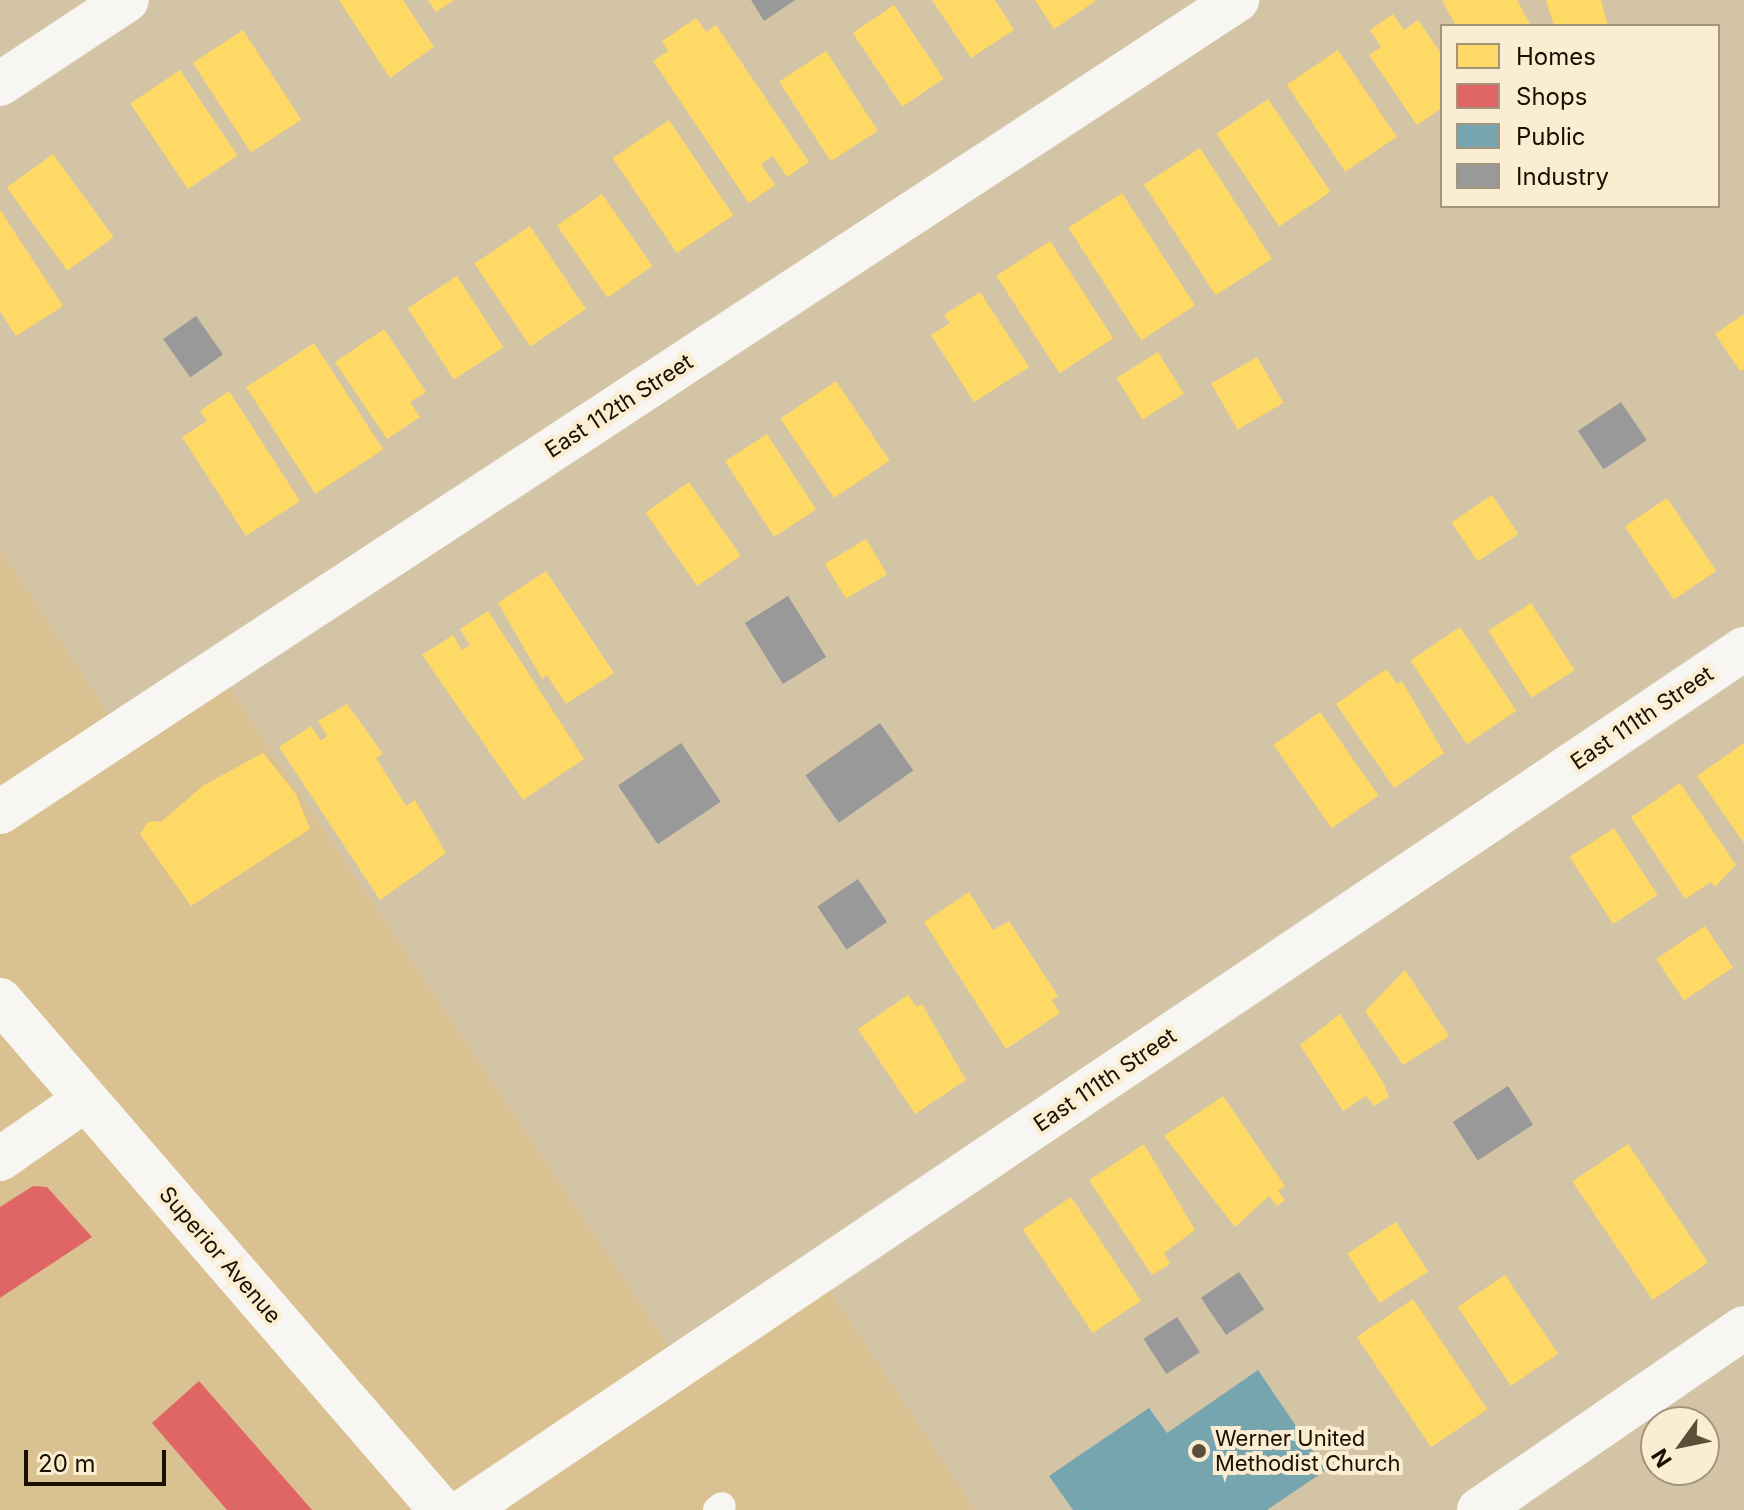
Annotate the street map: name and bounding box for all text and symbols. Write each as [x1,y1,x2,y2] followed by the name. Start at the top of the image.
[1440,24,1720,208] legend
[1516,42,1596,71] text: Homes
[1516,82,1587,111] text: Shops
[1516,122,1586,151] text: Public
[1516,162,1609,191] text: Industry
[540,349,698,463] street label: East 112th Street
[1566,661,1718,775] street label: East 111th Street
[1029,1023,1181,1137] street label: East 111th Street
[154,1181,286,1329] street label: Superior Avenue
[1640,1406,1720,1486] north arrow
[1215,1425,1400,1476] place label: Werner United Methodist Church
[28,1434,170,1484] scale bar
[1190,1442,1208,1460] marker: Werner United Methodist Church
[1646,1444,1677,1472] text: N
[38,1449,96,1478] text: 20 m

